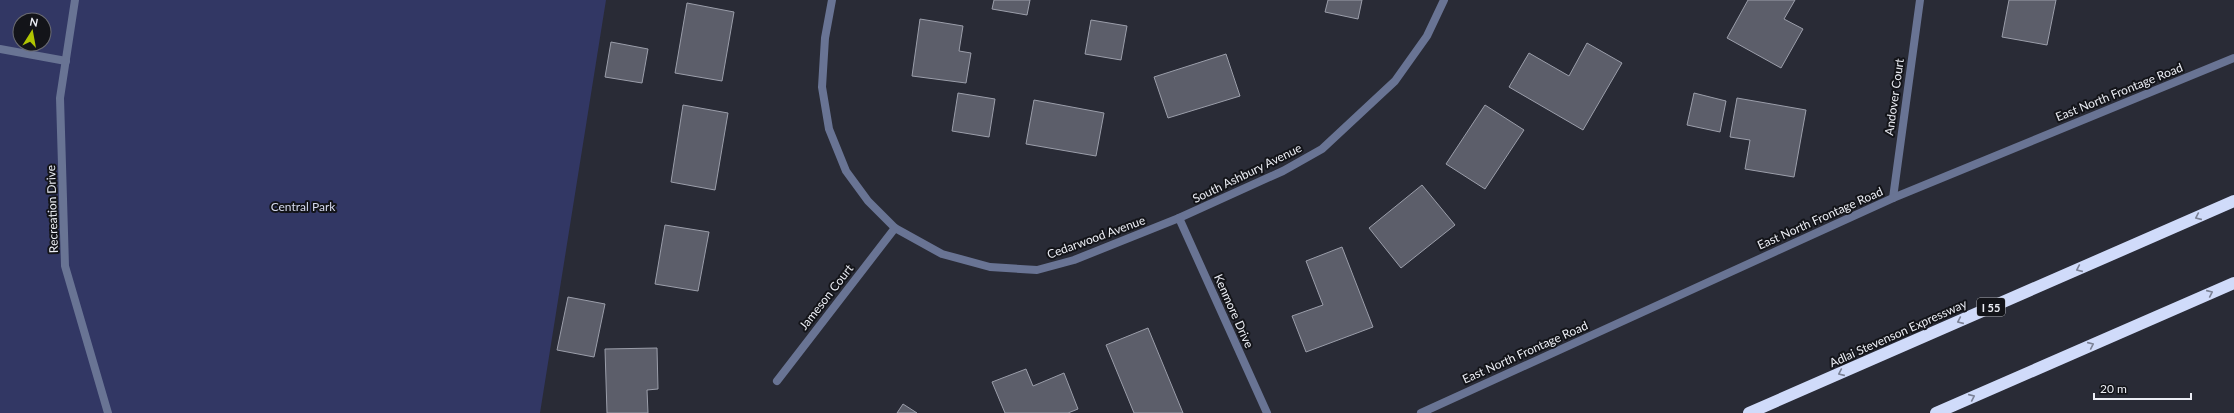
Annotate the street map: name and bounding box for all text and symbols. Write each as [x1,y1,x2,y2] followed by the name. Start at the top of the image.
[12,12,52,52] north arrow
[29,15,39,29] text: N
[1881,57,1907,137] street label: Andover Court
[2053,60,2185,124] street label: East North Frontage Road
[1190,140,1304,206] street label: South Ashbury Avenue
[43,165,61,253] street label: Recreation Drive
[1755,184,1885,252] street label: East North Frontage Road
[271,199,336,214] park label: Central Park
[1045,212,1147,262] street label: Cedarwood Avenue
[2195,212,2203,220] one-way arrow
[796,261,857,333] street label: Jameson Court
[2076,264,2083,272] one-way arrow
[1211,272,1257,350] street label: Kenmore Drive
[2206,290,2214,298] one-way arrow
[1827,296,1970,370] street label: Adlai Stevenson Expressway
[1977,298,2005,316] road number: I 55
[1956,316,1964,324] one-way arrow
[1460,318,1590,386] street label: East North Frontage Road
[2087,342,2094,350] one-way arrow
[1837,368,1845,376] one-way arrow
[2094,375,2191,401] scale bar
[2100,381,2127,396] text: 20 m
[1968,394,1975,402] one-way arrow

